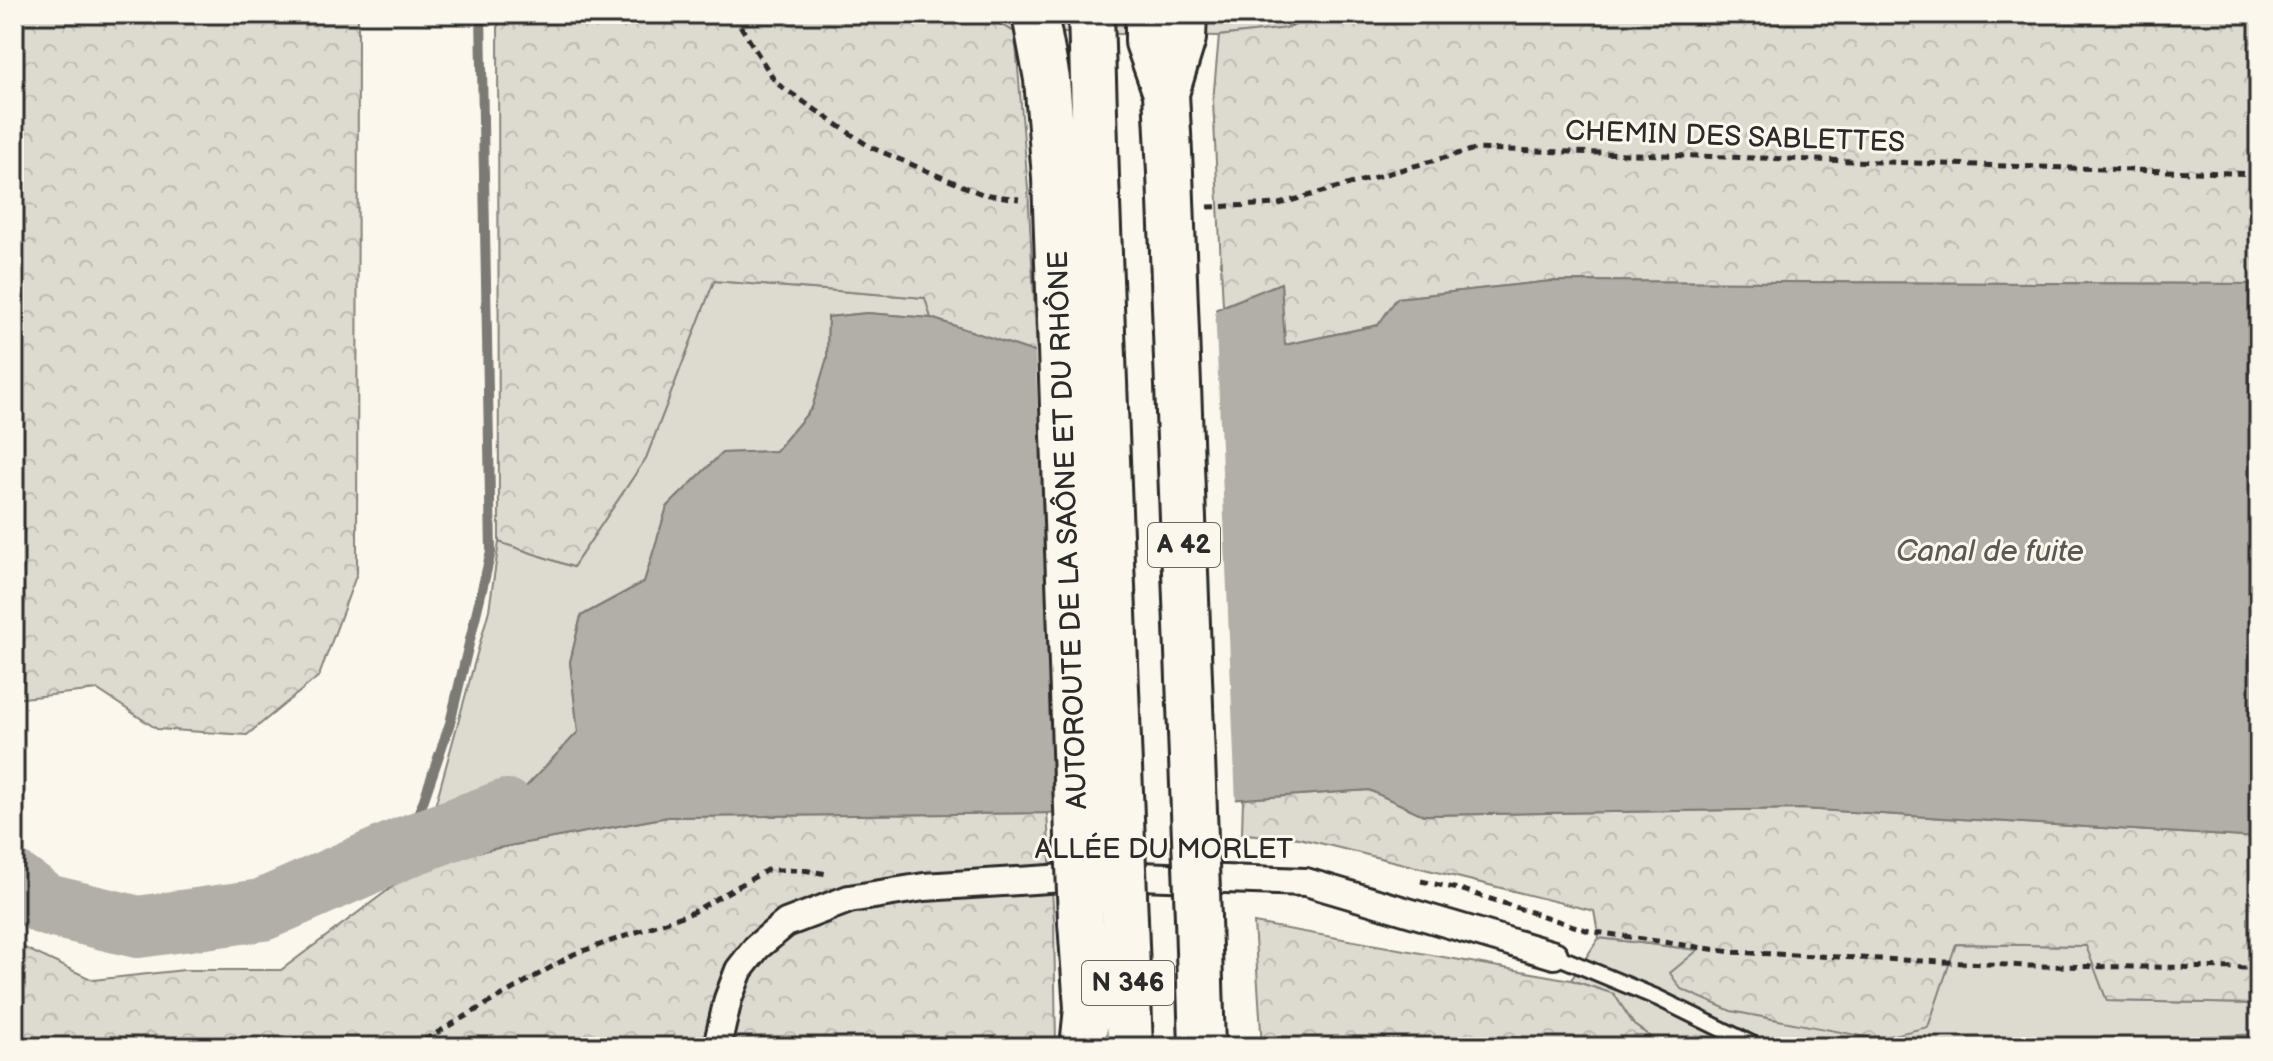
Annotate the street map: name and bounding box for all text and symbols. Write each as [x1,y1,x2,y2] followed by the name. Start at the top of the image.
[1565,115,1905,159] street label: CHEMIN DES SABLETTES
[1041,250,1094,810] street label: AUTOROUTE DE LA SAÔNE ET DU RHÔNE
[1148,523,1220,567] road number: A 42
[1896,534,2084,570] water label: Canal de fuite
[1035,832,1293,866] street label: ALLÉE DU MORLET
[1082,961,1174,1005] road number: N 346

